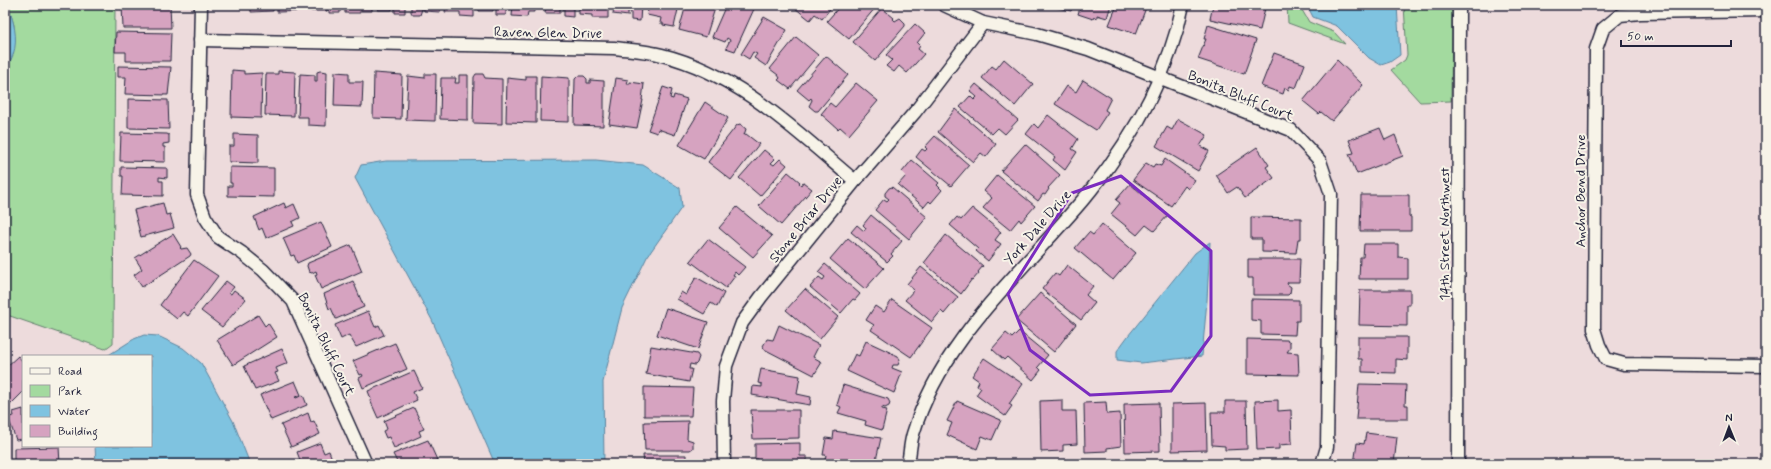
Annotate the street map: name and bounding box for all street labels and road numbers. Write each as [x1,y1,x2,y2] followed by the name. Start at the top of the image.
[494,23,602,43] street label: Raven Glen Drive
[1185,67,1297,126] street label: Bonita Bluff Court
[1572,134,1590,248] street label: Anchor Bend Drive
[1436,167,1454,301] street label: 14th Street Northwest
[765,173,846,267] street label: Stone Briar Drive
[1000,186,1075,269] street label: York Dale Drive
[293,290,359,400] street label: Bonita Bluff Court

